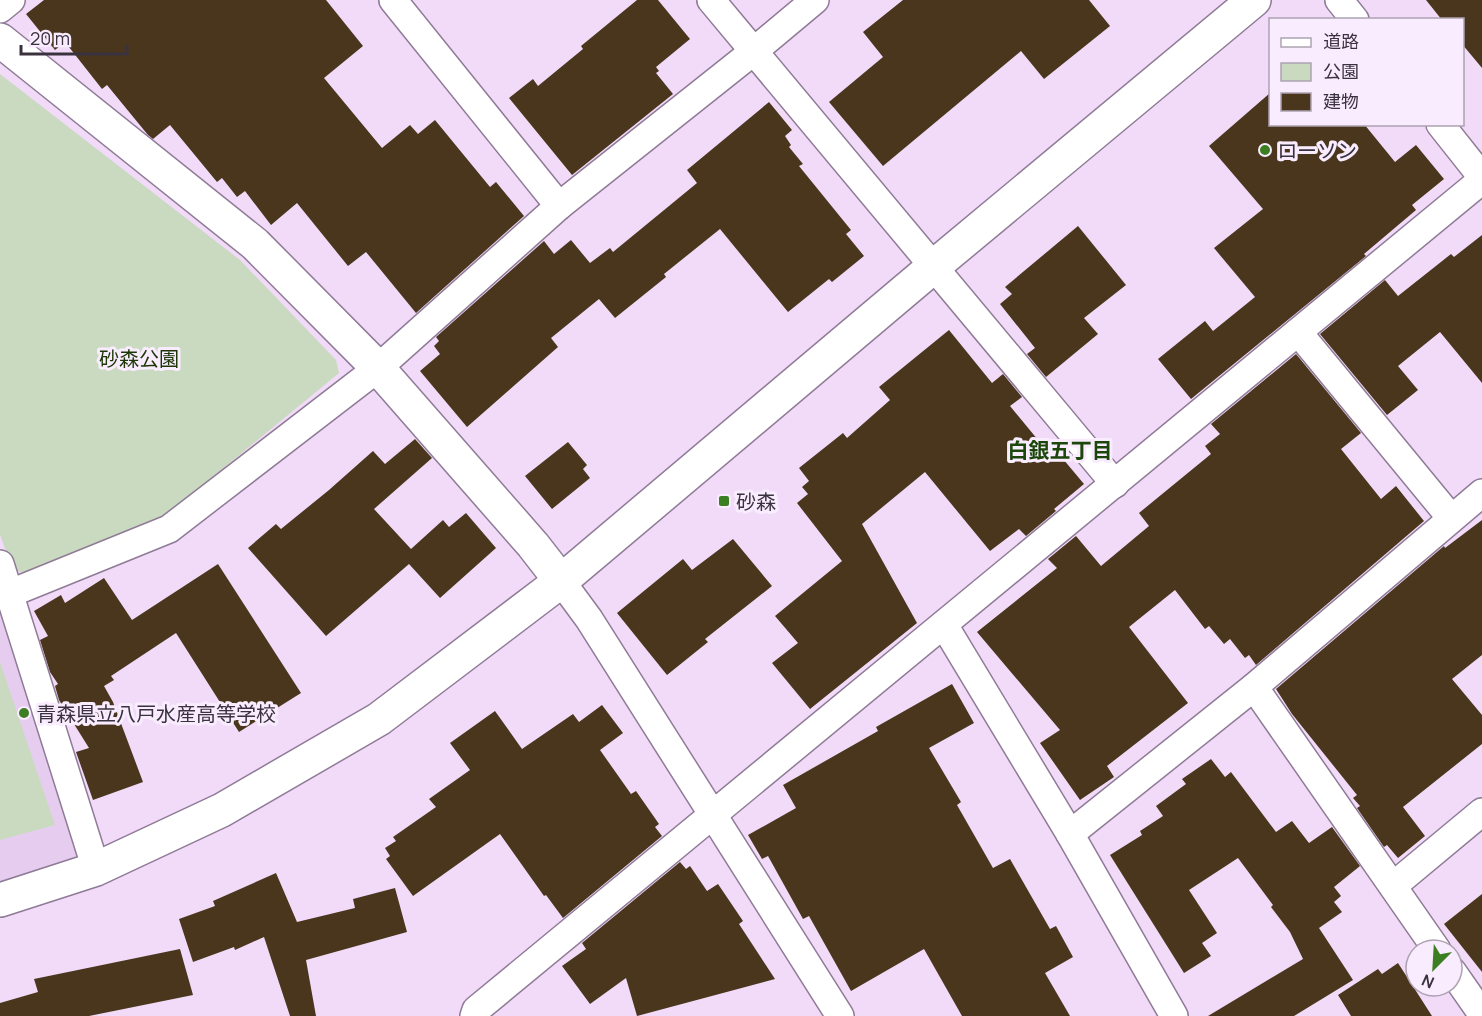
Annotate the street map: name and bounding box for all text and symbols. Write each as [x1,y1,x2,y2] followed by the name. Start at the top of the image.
[21,18,128,56] scale bar
[1269,18,1464,126] legend
[30,26,70,50] text: 20 m
[1323,29,1359,53] text: 道路
[1323,59,1359,83] text: 公園
[1323,89,1359,113] text: 建物
[1277,137,1357,164] place label: ローソン
[1258,143,1272,157] marker: ローソン
[99,345,179,372] park label: 砂森公園
[1008,436,1113,464] district label: 白銀五丁目
[736,488,776,515] place label: 砂森
[717,494,731,508] marker: 砂森
[36,700,276,727] place label: 青森県立八戸水産高等学校
[17,706,31,720] marker: 青森県立八戸水産高等学校
[1404,938,1464,998] north arrow
[1418,969,1438,994] text: N

